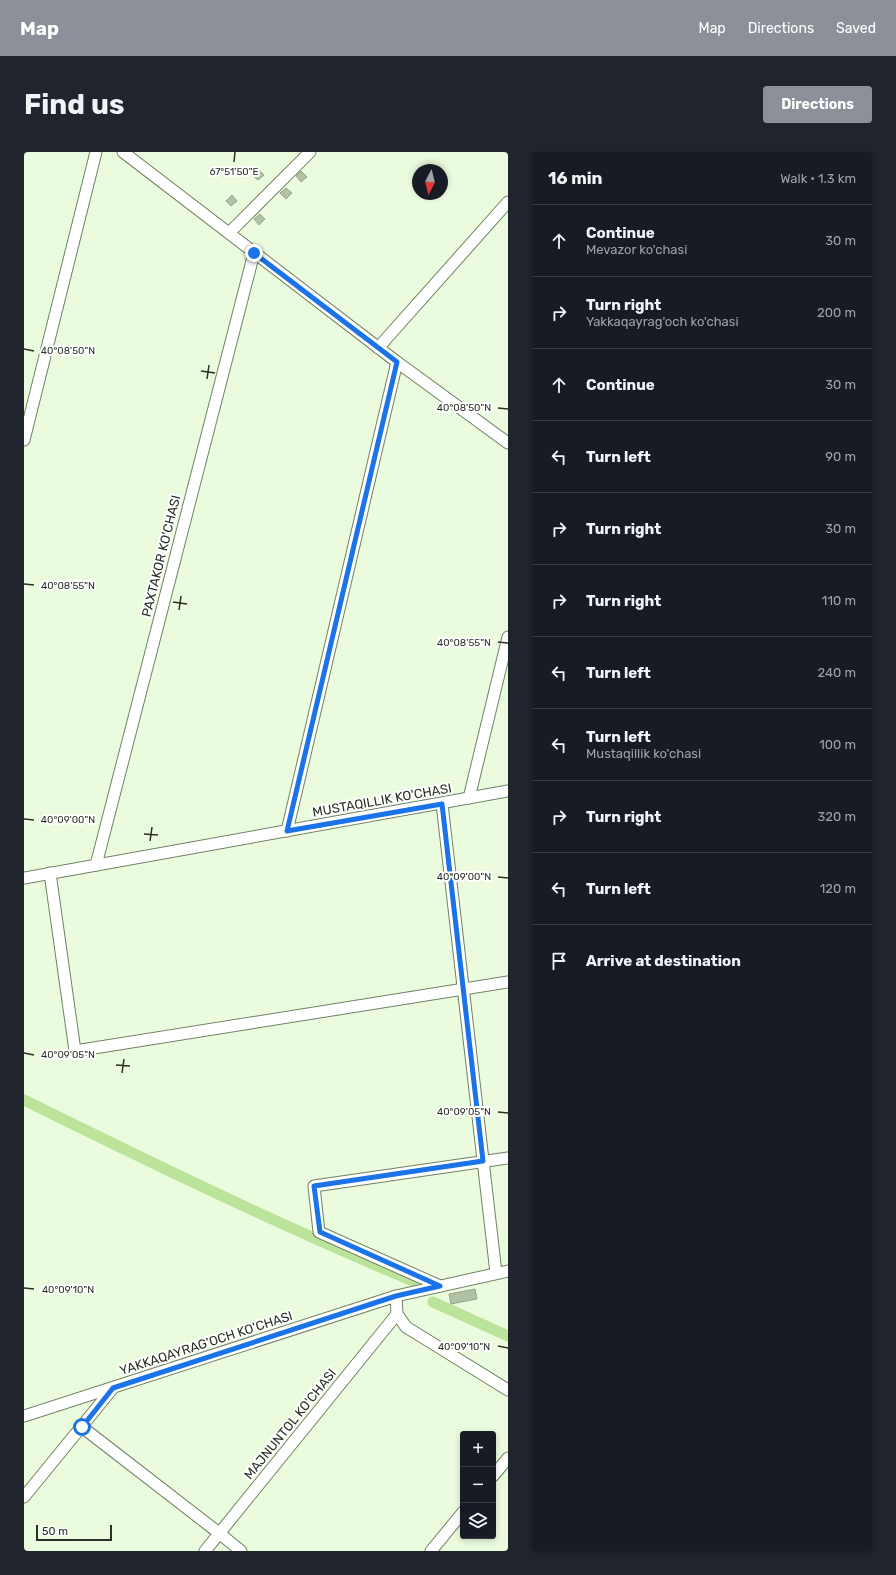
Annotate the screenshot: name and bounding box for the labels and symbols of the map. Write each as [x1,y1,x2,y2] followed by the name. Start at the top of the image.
[412,164,448,200] north arrow
[209,166,259,178] text: 67°51'50"E
[245,244,263,262] route end
[41,345,95,357] text: 40°08'50"N
[437,402,491,414] text: 40°08'50"N
[139,494,183,618] street label: PAXTAKOR KO'CHASI
[41,580,95,592] text: 40°08'55"N
[437,637,491,649] text: 40°08'55"N
[311,780,453,820] street label: MUSTAQILLIK KO'CHASI
[41,814,95,826] text: 40°09'00"N
[437,871,491,883] text: 40°09'00"N
[41,1049,95,1061] text: 40°09'05"N
[437,1106,491,1118] text: 40°09'05"N
[42,1284,94,1296] text: 40°09'10"N
[118,1308,294,1378] street label: YAKKAQAYRAG'OCH KO'CHASI
[438,1341,490,1353] text: 40°09'10"N
[241,1366,339,1482] street label: MAJNUNTOL KO'CHASI
[73,1418,91,1436] route start
[36,1523,112,1542] scale bar

